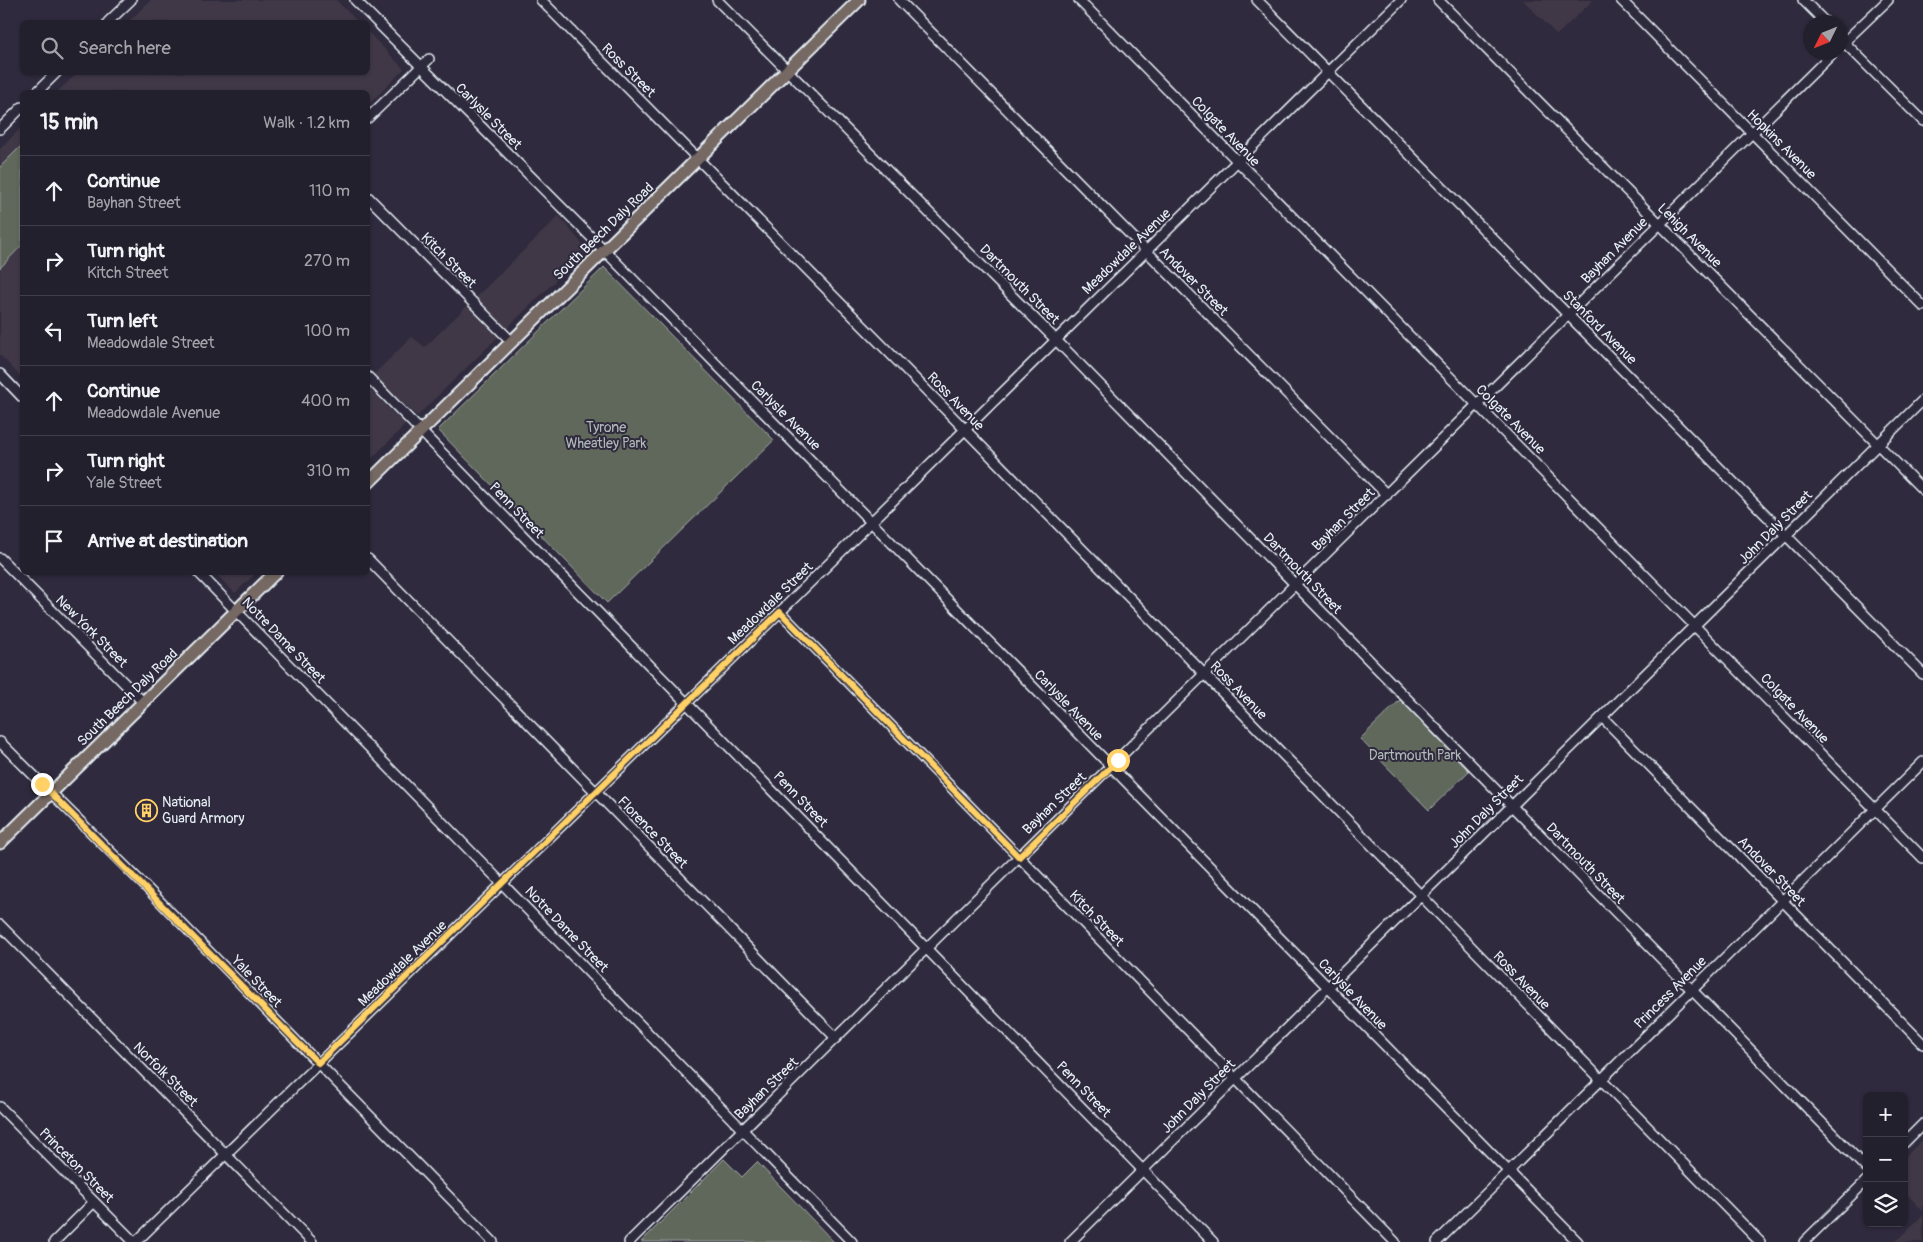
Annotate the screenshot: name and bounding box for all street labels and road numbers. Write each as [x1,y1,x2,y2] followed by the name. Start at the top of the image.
[598,40,659,101] street label: Ross Street
[452,80,526,153] street label: Carlysle Street
[1188,93,1264,170] street label: Colgate Avenue
[1743,106,1820,183] street label: Hopkins Avenue
[550,179,657,284] street label: South Beech Daly Road
[1654,200,1725,271] street label: Lehigh Avenue
[1079,205,1174,298] street label: Meadowdale Avenue
[1578,213,1651,287] street label: Bayhan Avenue
[417,229,480,292] street label: Kitch Street
[976,241,1063,328] street label: Dartmouth Street
[1156,243,1232,320] street label: Andover Street
[1559,287,1640,368] street label: Stanford Avenue
[924,369,988,434] street label: Ross Avenue
[747,377,824,454] street label: Carlysle Avenue
[1472,381,1549,458] street label: Colgate Avenue
[486,479,548,542] street label: Penn Street
[1308,484,1379,554] street label: Bayhan Street
[1735,487,1816,568] street label: John Daly Street
[1260,529,1346,618] street label: Dartmouth Street
[724,558,817,648] street label: Meadowdale Street
[52,592,132,671] street label: New York Street
[238,594,329,687] street label: Notre Dame Street
[74,645,181,750] street label: South Beech Daly Road
[1207,658,1271,723] street label: Ross Avenue
[1031,666,1107,744] street label: Carlysle Avenue
[1757,670,1833,747] street label: Colgate Avenue
[770,768,832,831] street label: Penn Street
[1019,769,1090,838] street label: Bayhan Street
[1446,771,1527,852] street label: John Daly Street
[614,793,691,872] street label: Florence Street
[1543,819,1629,908] street label: Dartmouth Street
[1734,833,1809,910] street label: Andover Street
[521,883,612,976] street label: Notre Dame Street
[1066,887,1128,950] street label: Kitch Street
[355,917,450,1010] street label: Meadowdale Avenue
[1490,948,1554,1013] street label: Ross Avenue
[227,951,286,1011] street label: Yale Street
[1631,953,1710,1032] street label: Princess Avenue
[1315,955,1391,1033] street label: Carlysle Avenue
[130,1038,202,1110] street label: Norfolk Street
[731,1054,802,1123] street label: Bayhan Street
[1158,1056,1239,1137] street label: John Daly Street
[1053,1058,1115,1121] street label: Penn Street
[36,1124,118,1207] street label: Princeton Street

